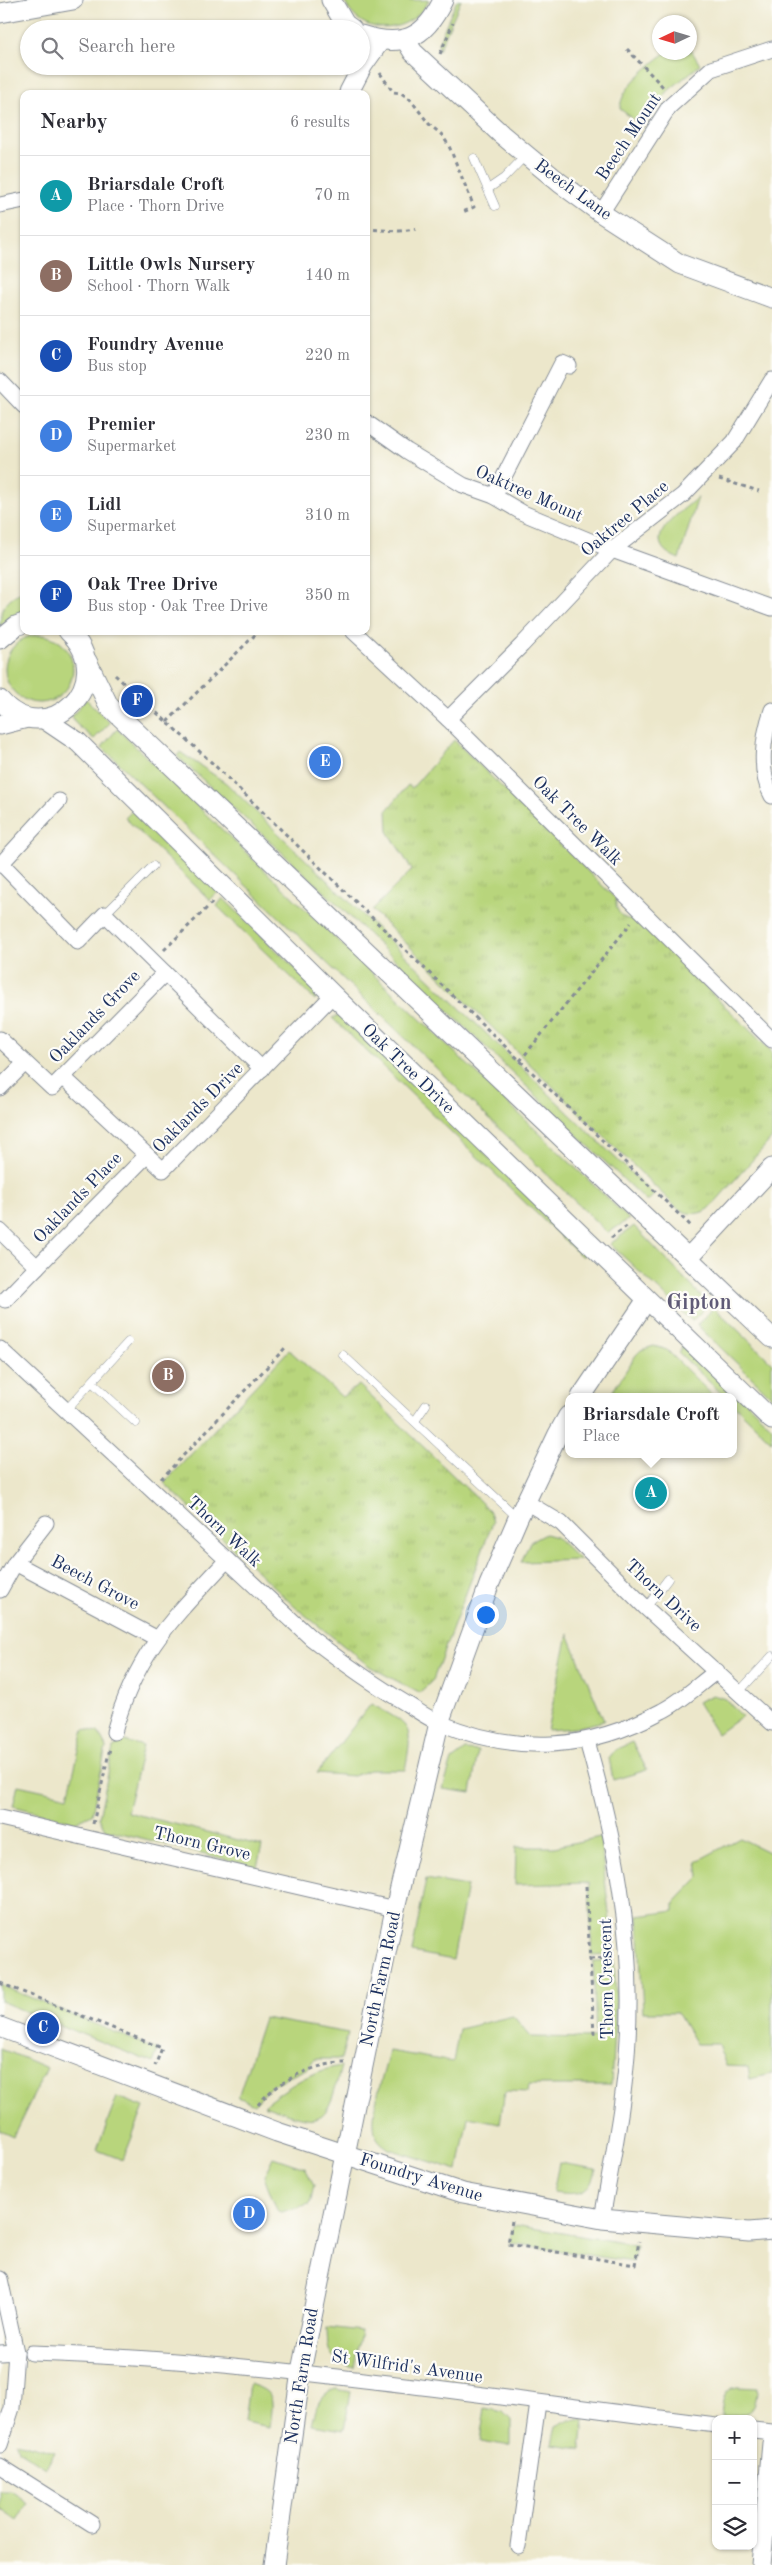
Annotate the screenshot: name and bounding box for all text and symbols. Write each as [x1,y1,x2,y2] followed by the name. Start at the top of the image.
[652,15,697,60] north arrow
[20,20,370,75] search box
[38,34,66,62] icon: search
[78,38,175,57] text: Search here
[593,90,665,184] street label: Beech Mount
[40,112,108,133] text: Nearby
[290,115,350,131] text: 6 results
[531,156,615,224] street label: Beech Lane
[87,176,224,195] text: Briarsdale Croft
[50,188,62,204] text: A
[314,188,350,204] text: 70 m
[87,199,224,215] text: Place · Thorn Drive
[87,256,256,275] text: Little Owls Nursery
[50,268,62,284] text: B
[305,268,350,284] text: 140 m
[87,279,230,295] text: School · Thorn Walk
[87,336,224,355] text: Foundry Avenue
[51,348,61,364] text: C
[305,348,350,364] text: 220 m
[87,359,147,375] text: Bus stop
[87,416,156,435] text: Premier
[50,428,62,444] text: D
[305,428,350,444] text: 230 m
[87,439,176,455] text: Supermarket
[472,462,586,526] street label: Oaktree Mount
[578,477,672,561] street label: Oaktree Place
[87,496,121,515] text: Lidl
[50,508,62,524] text: E
[305,508,350,524] text: 310 m
[87,519,176,535] text: Supermarket
[87,576,218,595] text: Oak Tree Drive
[51,588,61,604] text: F
[305,588,350,604] text: 350 m
[87,599,268,615] text: Bus stop · Oak Tree Drive
[121,682,153,720] pin: F
[309,743,341,781] pin: E
[529,773,625,869] street label: Oak Tree Walk
[46,967,144,1067] street label: Oaklands Grove
[358,1021,458,1117] street label: Oak Tree Drive
[149,1059,247,1157] street label: Oaklands Drive
[30,1149,126,1247] street label: Oaklands Place
[666,1292,732,1314] district label: Gipton
[152,1357,184,1395] pin: B
[565,1393,737,1458] popup
[582,1406,720,1425] text: Briarsdale Croft
[582,1429,620,1445] text: Place
[635,1474,667,1512] pin: A
[183,1493,265,1571] street label: Thorn Walk
[48,1552,142,1614] street label: Beech Grove
[621,1556,705,1636] street label: Thorn Drive
[473,1602,499,1628] your location
[152,1824,252,1864] street label: Thorn Grove
[358,1910,404,2048] street label: North Farm Road
[597,1918,617,2040] street label: Thorn Crescent
[27,2009,59,2047] pin: C
[357,2151,485,2205] street label: Foundry Avenue
[233,2195,265,2233] pin: D
[282,2306,322,2446] street label: North Farm Road
[330,2347,484,2387] street label: St Wilfrid's Avenue
[712,2415,757,2550] map controls
[712,2415,757,2460] button: +
[712,2460,757,2505] button: −
[712,2505,757,2550] button: layers

